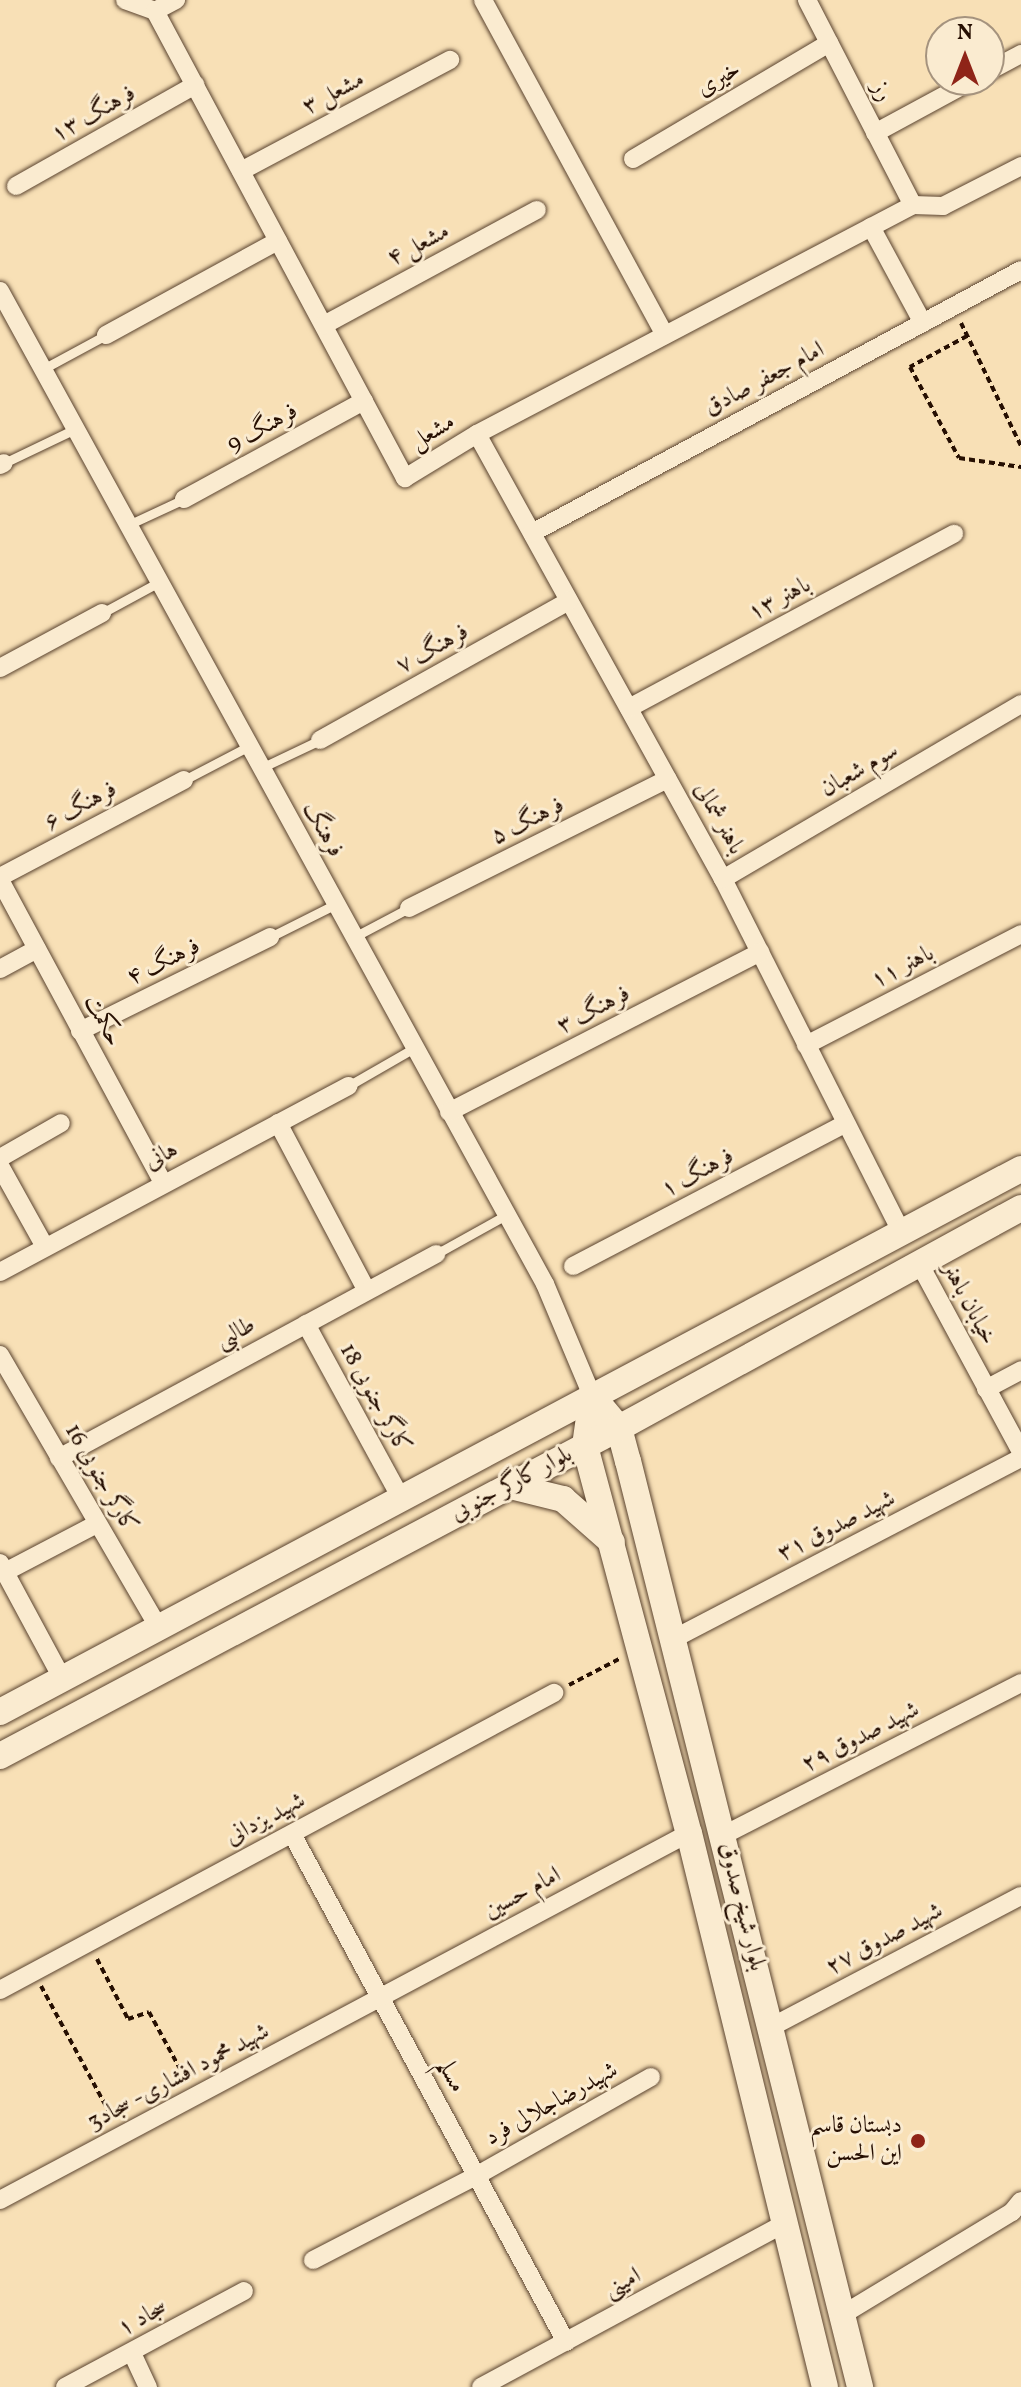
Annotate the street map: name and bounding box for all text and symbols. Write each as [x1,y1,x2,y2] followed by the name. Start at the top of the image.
[925,16,1005,96] north arrow
[957,18,973,49] text: N
[692,56,746,104] street label: خیری
[298,66,370,122] street label: مشعل ۳
[864,77,898,107] street label: رز
[47,80,141,150] street label: فرهنگ ۱۳
[383,218,455,274] street label: مشعل ۴
[700,336,830,424] street label: امام جعفر صادق
[223,398,303,460] street label: فرهنگ 9
[405,408,461,458] street label: مشعل
[744,572,816,628] street label: باهنر ۱۳
[392,618,474,682] street label: فرهنگ ۷
[816,737,904,805] street label: سوم شعبان
[40,776,122,838] street label: فرهنگ ۶
[686,778,750,860] street label: باهنر شمالی
[487,792,569,852] street label: فرهنگ ۵
[295,797,349,863] street label: فرهنگ
[123,933,205,993] street label: فرهنگ ۴
[867,940,939,996] street label: باهنر ۱۱
[553,980,635,1042] street label: فرهنگ ۳
[77,990,127,1052] street label: حکمت
[140,1136,184,1178] street label: هانی
[657,1143,739,1205] street label: فرهنگ ۱
[934,1258,1002,1350] street label: خیابان باهنر
[211,1312,261,1356] street label: طالبی
[332,1339,416,1459] street label: کارگر جنوبی 18
[57,1419,143,1539] street label: کارگر جنوبی 16
[446,1441,578,1529] street label: بلوار کارگر جنوبی
[773,1485,901,1569] street label: شهید صدوق ۳۱
[797,1696,925,1780] street label: شهید صدوق ۲۹
[221,1787,311,1853] street label: شهید یزدانی
[711,1840,771,1974] street label: بلوار شیخ صدوق
[479,1862,567,1926] street label: امام حسین
[822,1897,948,1983] street label: شهید صدوق ۲۷
[83,2018,275,2138] street label: شهید محمود افشاری- سجاد3
[429,2054,471,2098] street label: مسلم
[480,2057,624,2153] street label: شهیدرضاجلالی فرد
[810,2113,902,2169] place label: دبستان قاسم این الحسن
[909,2132,927,2150] marker: دبستان قاسم این الحسن
[600,2262,646,2306] street label: امینی
[113,2294,173,2344] street label: سجاد ۱

